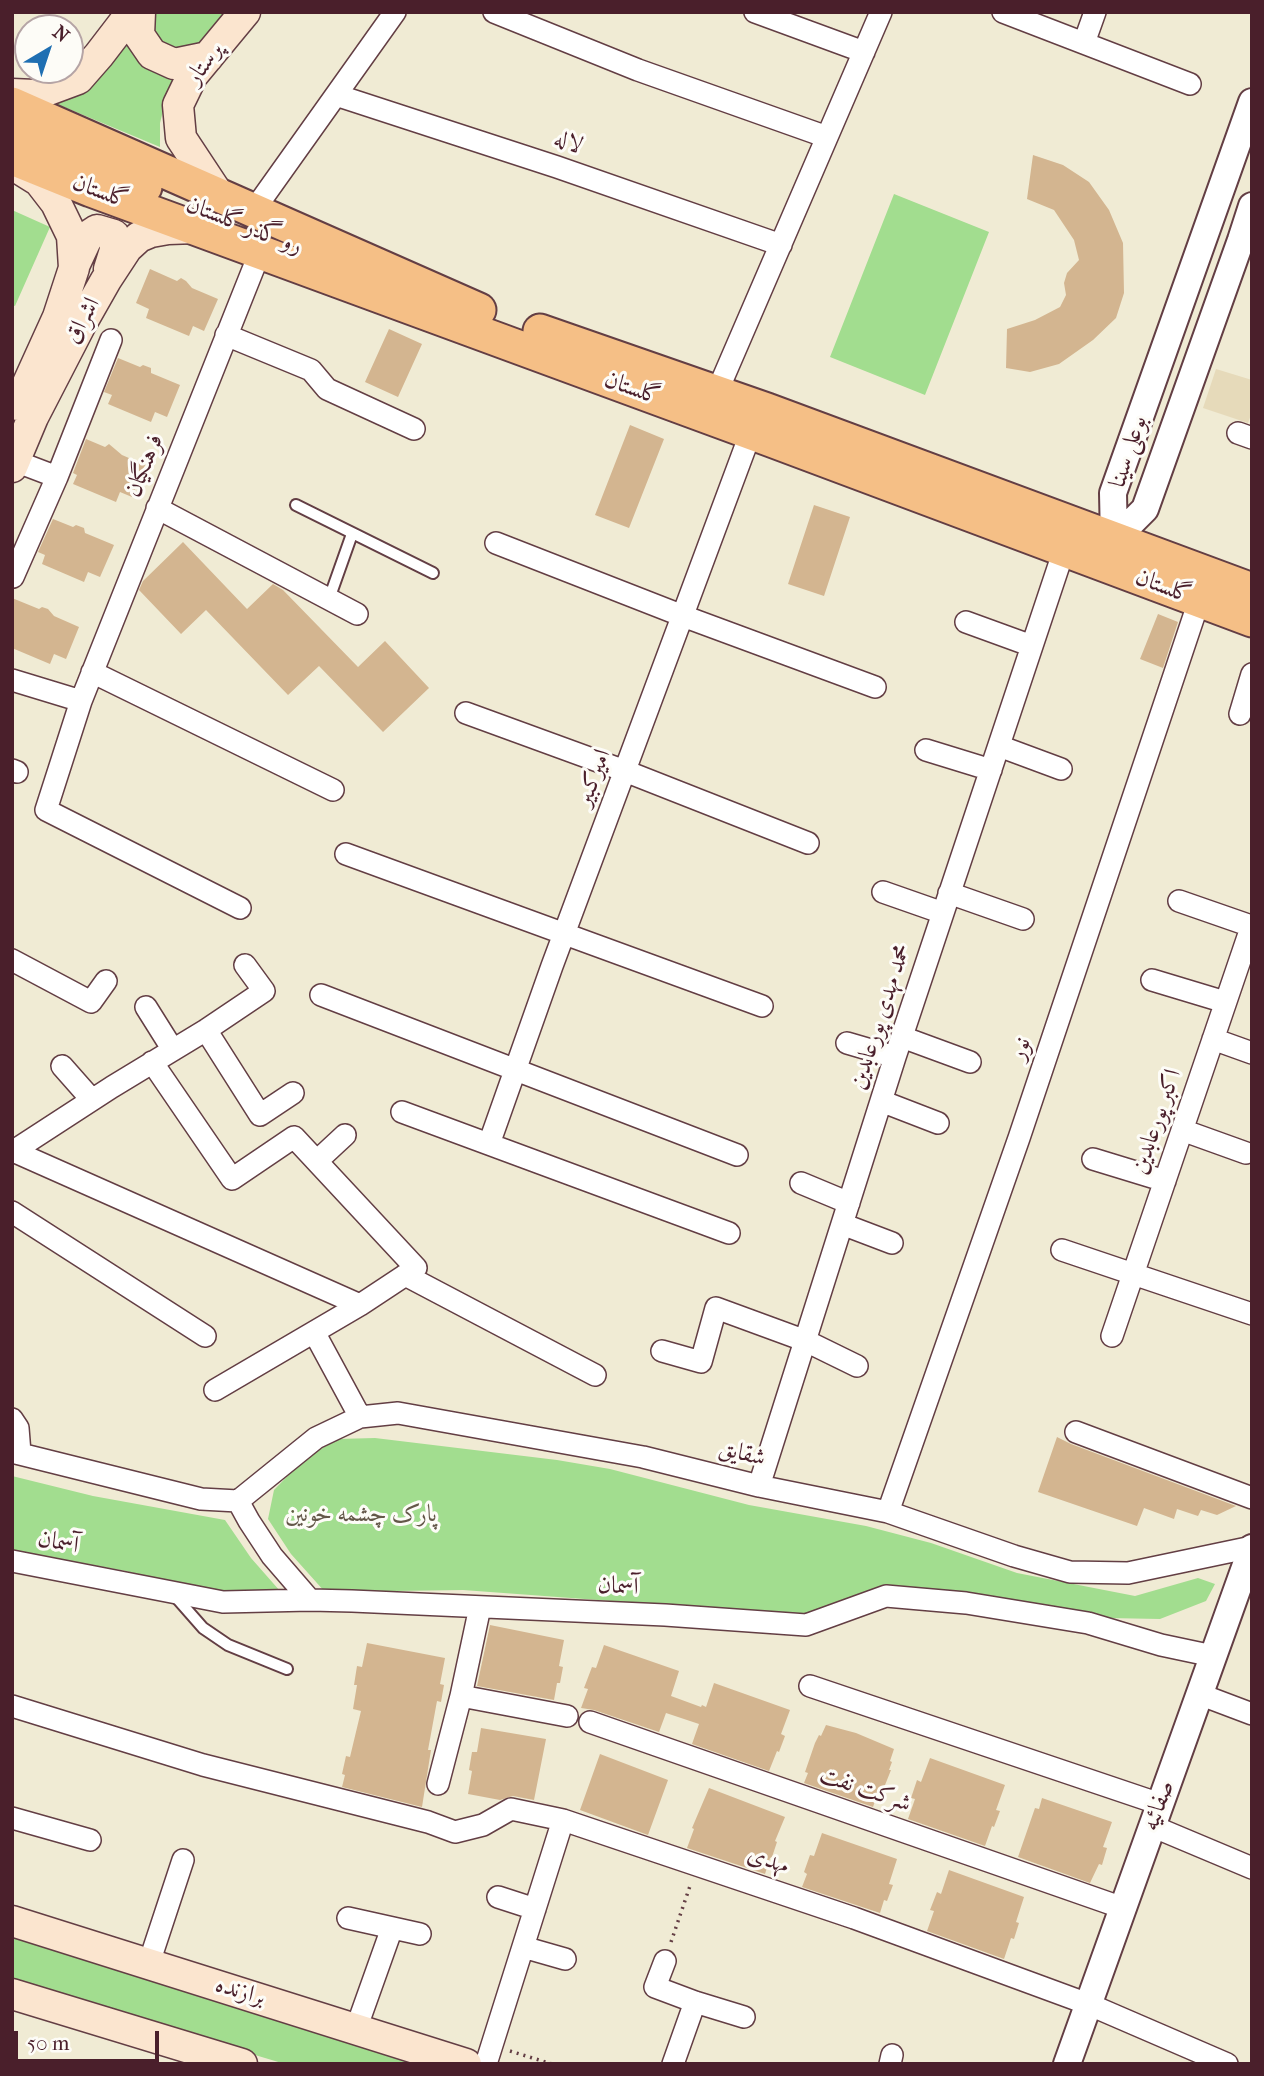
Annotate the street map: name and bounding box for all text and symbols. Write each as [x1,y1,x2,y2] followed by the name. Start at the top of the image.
[14,14,84,84] north arrow
[48,21,73,47] text: N
[180,37,230,91] street label: پرستار
[550,125,586,161] street label: لاله
[68,168,132,216] street label: گلستان
[182,191,306,261] street label: رو گذر گلستان
[59,293,107,349] street label: اشراق
[600,366,664,412] street label: گلستان
[1104,412,1154,492] street label: بوعلی سینا
[119,430,171,502] street label: فرهنگیان
[1131,563,1195,611] street label: گلستان
[570,745,618,811] street label: امیرکبیر
[844,941,918,1093] street label: محمد مهدی پورعابدین
[1004,1034,1038,1064] street label: نور
[1126,1066,1188,1178] street label: اکبر پورعابدین
[716,1434,768,1474] street label: شقایق
[285,1501,437,1529] park label: پارک چشمه خونین
[35,1525,81,1561] street label: آسمان
[597,1572,639,1602] street label: آسمان
[815,1761,915,1819] street label: شرکت نفت
[1137,1777,1181,1835] street label: صفائیه
[743,1841,793,1881] street label: مهدی
[212,1971,268,2013] street label: برازنده
[18,2016,163,2060] scale bar
[27,2031,70,2055] text: 50 m

